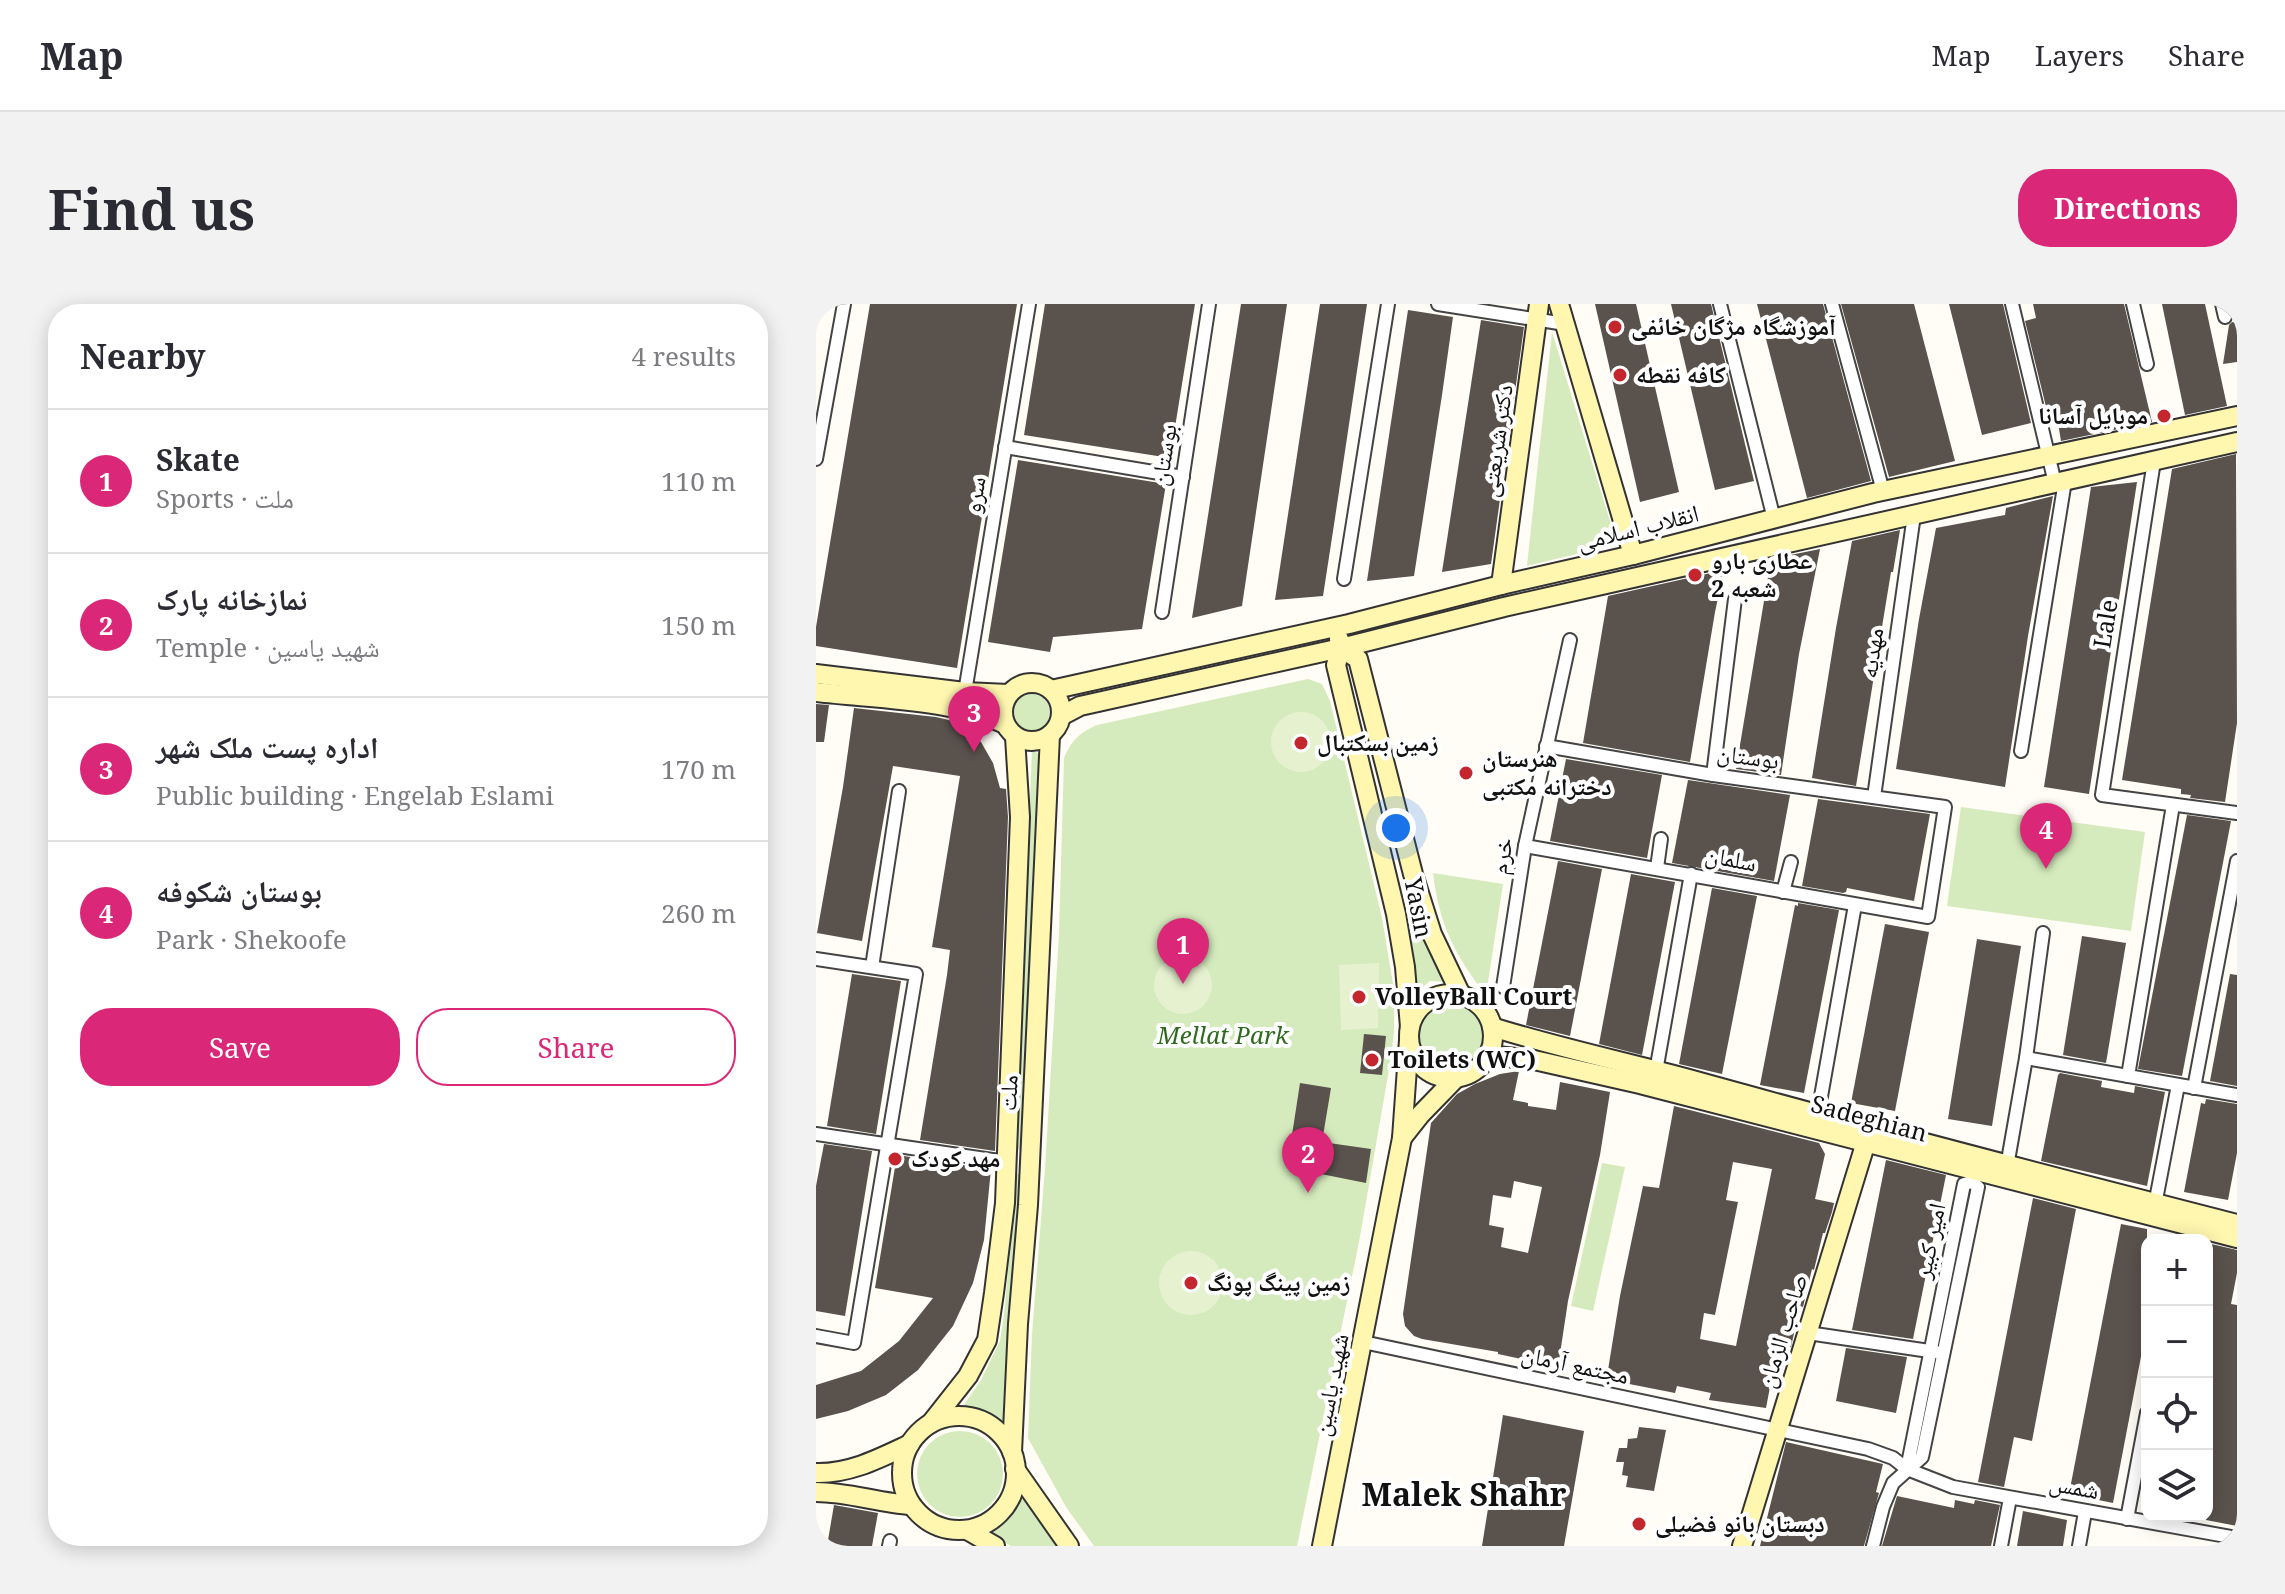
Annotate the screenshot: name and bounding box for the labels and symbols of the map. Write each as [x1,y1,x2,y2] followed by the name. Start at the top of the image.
[1631,309,1836,342] place label: آموزشگاه مژگان خائفی
[1606,318,1624,336] marker: آموزشگاه مژگان خائفی
[1636,357,1726,390] place label: کافه نقطه
[1611,366,1629,384] marker: کافه نقطه
[1471,382,1520,499] street label: دکتر شریعتی
[2038,398,2148,431] place label: موبایل آسانا
[2155,407,2173,425] marker: موبایل آسانا
[1141,421,1184,488] street label: بوستان
[954,474,993,515] street label: سرو
[1573,495,1702,558] street label: انقلاب اسلامی
[1711,543,1812,604] place label: عطاری بارو شعبه 2
[1686,566,1704,584] marker: عطاری بارو شعبه 2
[2084,597,2125,650] street label: Lale
[1851,625,1890,680] street label: مهدیه
[948,686,1000,752] pin: 3
[1317,725,1438,758] place label: زمین بسکتبال
[1292,734,1310,752] marker: زمین بسکتبال
[1715,735,1781,776] street label: بوستان
[1482,741,1612,802] place label: هنرستان دخترانه مکتبی
[1457,764,1475,782] marker: هنرستان دخترانه مکتبی
[2020,803,2072,869] pin: 4
[1376,808,1416,848] your location
[1481,835,1521,877] street label: خرم
[1703,836,1760,879] street label: سلمان
[1397,874,1441,941] street label: Yasin
[1157,918,1209,984] pin: 1
[1375,979,1573,1012] place label: VolleyBall Court
[1350,988,1368,1006] marker: VolleyBall Court
[1156,1018,1290,1051] park label: Mellat Park
[1388,1042,1536,1075] place label: Toilets (WC)
[1363,1051,1381,1069] marker: Toilets (WC)
[990,1074,1025,1112] street label: ملت
[1808,1086,1931,1149] street label: Sadeghian
[1282,1127,1334,1193] pin: 2
[911,1141,1000,1174] place label: مهد کودک
[886,1150,904,1168] marker: مهد کودک
[1904,1200,1953,1283] street label: امیر کبیر
[1207,1265,1350,1298] place label: زمین پینگ پونگ
[1749,1269,1815,1392] street label: صاحب الزمان
[1182,1274,1200,1292] marker: زمین پینگ پونگ
[1303,1331,1356,1439] street label: شهید یاسین
[1518,1336,1632,1391] street label: مجتمع آرمان
[2047,1465,2102,1506] street label: شمس
[1361,1472,1567,1515] district label: Malek Shahr
[1655,1506,1825,1539] place label: دبستان بانو فضیلی
[1630,1515,1648,1533] marker: دبستان بانو فضیلی

